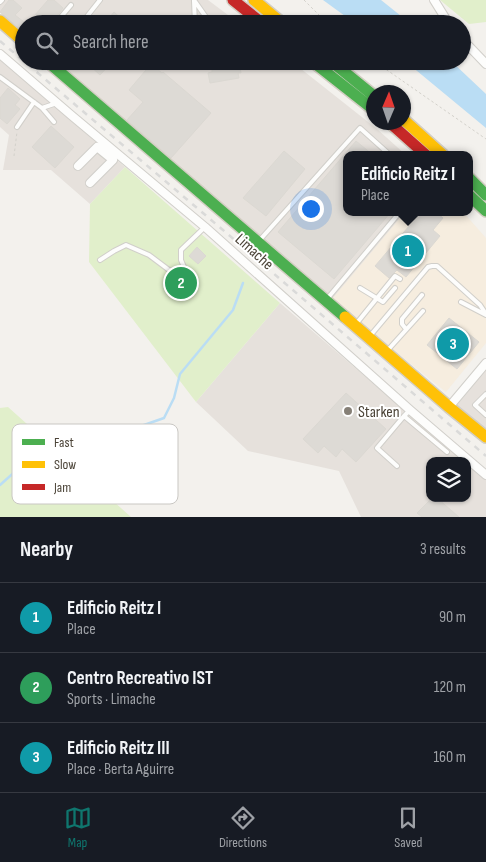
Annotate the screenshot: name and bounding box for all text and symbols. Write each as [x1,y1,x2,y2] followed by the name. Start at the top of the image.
[15,15,471,70] search box
[33,29,61,57] icon: search
[73,31,149,54] text: Search here
[366,85,411,130] north arrow
[343,151,473,216] popup
[361,163,455,186] text: Edificio Reitz I
[361,186,390,205] text: Place
[298,196,324,222] your location
[231,230,277,274] street label: Limache
[392,232,424,270] pin: 1
[165,264,197,302] pin: 2
[437,325,469,363] pin: 3
[358,403,400,422] place label: Starken
[342,405,354,417] marker: Starken
[12,424,178,504] legend
[54,434,74,451] text: Fast
[54,456,76,473] text: Slow
[426,457,471,502] map controls
[426,457,471,502] button: layers
[53,479,71,496] text: Jam
[20,537,73,562] text: Nearby
[420,540,466,559] text: 3 results
[67,597,161,620] text: Edificio Reitz I
[33,608,39,627] text: 1
[439,608,466,627] text: 90 m
[67,620,96,639] text: Place
[67,667,213,690] text: Centro Recreativo IST
[32,678,40,697] text: 2
[434,678,466,697] text: 120 m
[67,690,156,709] text: Sports · Limache
[67,737,170,760] text: Edificio Reitz III
[32,748,40,767] text: 3
[433,748,466,767] text: 160 m
[67,760,174,779] text: Place · Berta Aguirre
[64,804,92,851] tab: Map
[219,804,267,851] tab: Directions
[394,804,422,851] tab: Saved

